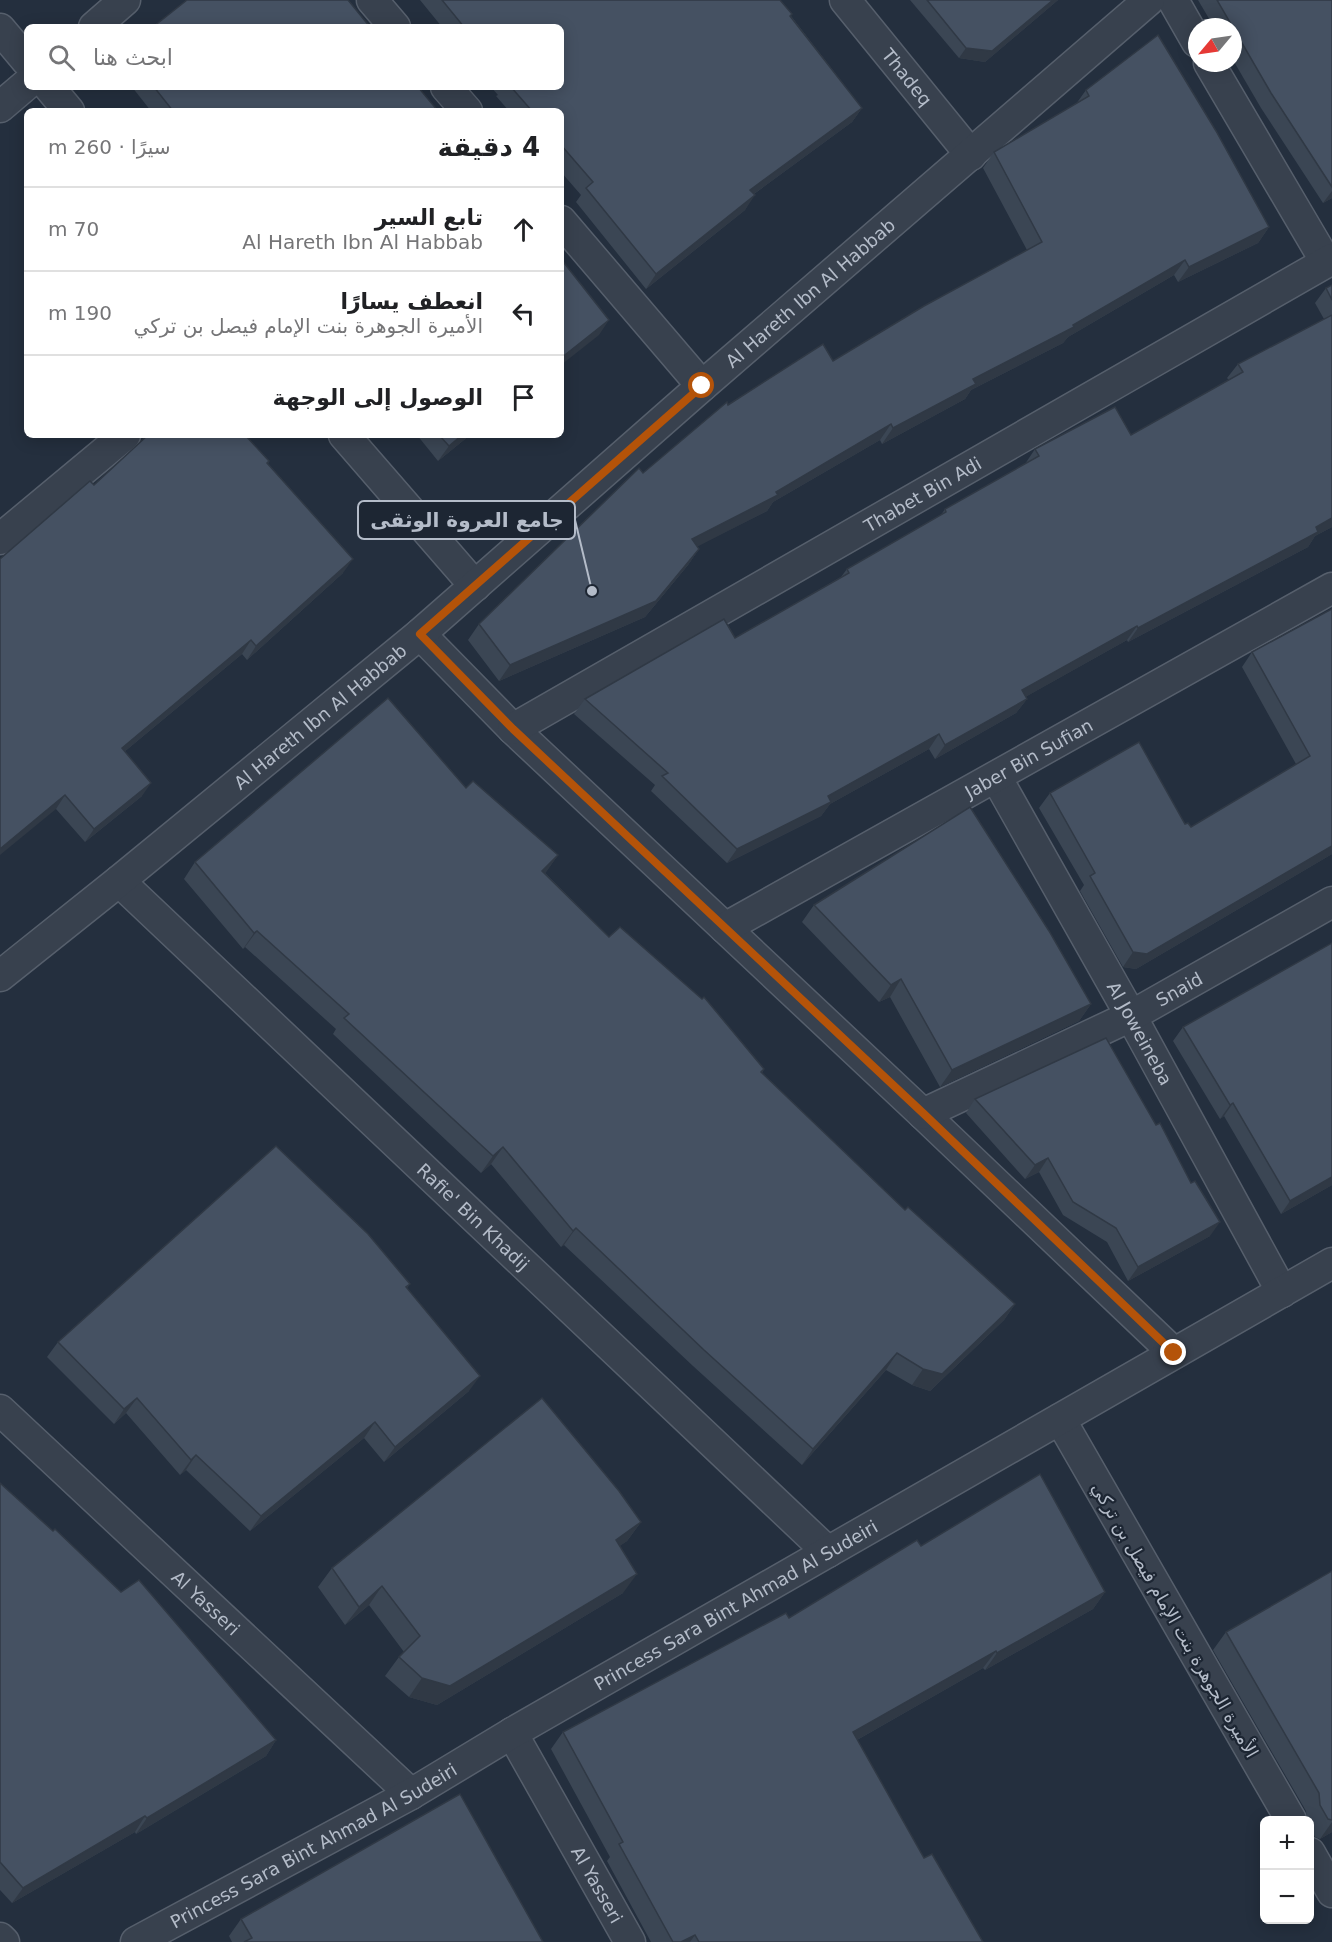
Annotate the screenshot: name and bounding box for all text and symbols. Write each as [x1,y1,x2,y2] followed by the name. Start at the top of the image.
[1188,18,1242,72] north arrow
[24,24,564,90] search box
[45,41,78,74] icon: search
[877,43,937,110] street label: Thadeq
[93,45,173,70] text: ابحث هنا
[437,132,540,162] text: 4 دقيقة
[48,135,171,159] text: سيرًا · 260 m
[375,205,483,230] text: تابع السير
[507,213,540,246] icon: ahead
[721,214,899,371] street label: Al Hareth Ibn Al Habbab
[48,217,99,241] text: 70 m
[242,230,483,254] text: Al Hareth Ibn Al Habbab
[340,289,483,314] text: انعطف يسارًا
[507,297,540,330] icon: left
[48,301,112,325] text: 190 m
[134,314,483,338] text: الأميرة الجوهرة بنت الإمام فيصل بن تركي
[688,372,714,398] route start
[507,381,540,414] icon: arrive
[273,385,483,410] text: الوصول إلى الوجهة
[859,452,985,536] street label: Thabet Bin Adi
[358,501,575,539] callout: جامع العروة الوثقى
[370,508,564,532] text: جامع العروة الوثقى
[229,639,410,793] street label: Al Hareth Ibn Al Habbab
[960,714,1096,803] street label: Jaber Bin Sufian
[1152,967,1206,1010] street label: Snaid
[1103,978,1177,1089] street label: Al Joweineba
[413,1158,534,1274] street label: Rafie' Bin Khadij
[1160,1339,1186,1365] route end
[1086,1479,1263,1762] street label: الأميرة الجوهرة بنت الإمام فيصل بن تركي
[590,1515,881,1694] street label: Princess Sara Bint Ahmad Al Sudeiri
[168,1566,244,1639] street label: Al Yasseri
[166,1758,460,1932] street label: Princess Sara Bint Ahmad Al Sudeiri
[1260,1816,1314,1924] map controls
[1260,1816,1314,1870] button: +
[568,1842,628,1927] street label: Al Yasseri
[1260,1870,1314,1924] button: −

